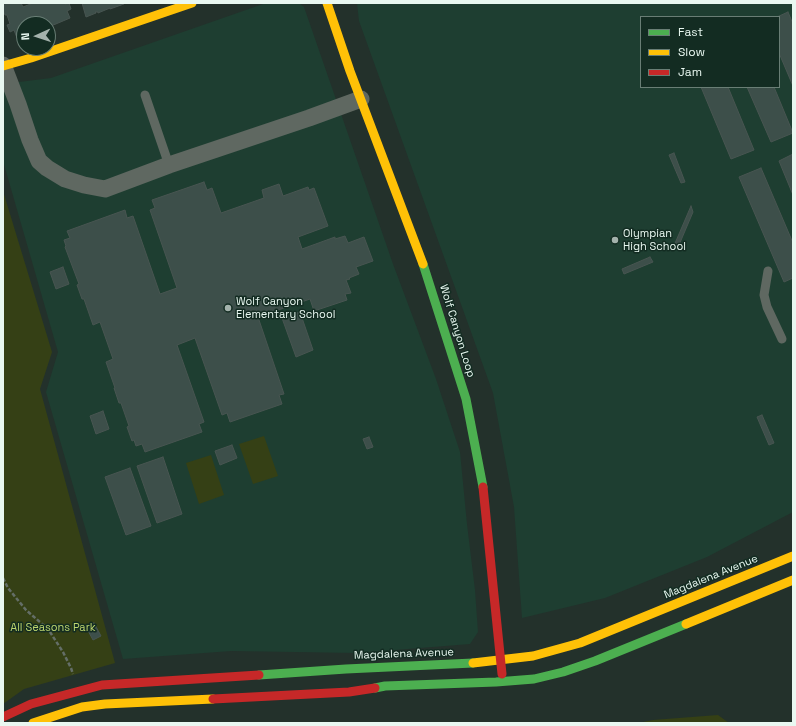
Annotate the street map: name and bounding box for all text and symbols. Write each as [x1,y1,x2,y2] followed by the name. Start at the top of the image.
[16,16,56,56] north arrow
[640,16,780,88] legend
[678,24,703,40] text: Fast
[18,33,32,41] text: N
[678,44,705,60] text: Slow
[678,64,702,80] text: Jam
[623,227,686,253] place label: Olympian High School
[610,235,620,245] marker: Olympian High School
[437,283,477,379] street label: Wolf Canyon Loop
[236,295,335,321] place label: Wolf Canyon Elementary School
[223,303,233,313] marker: Wolf Canyon Elementary School
[662,552,760,602] street label: Magdalena Avenue
[10,621,96,635] park label: All Seasons Park
[354,646,454,662] street label: Magdalena Avenue

